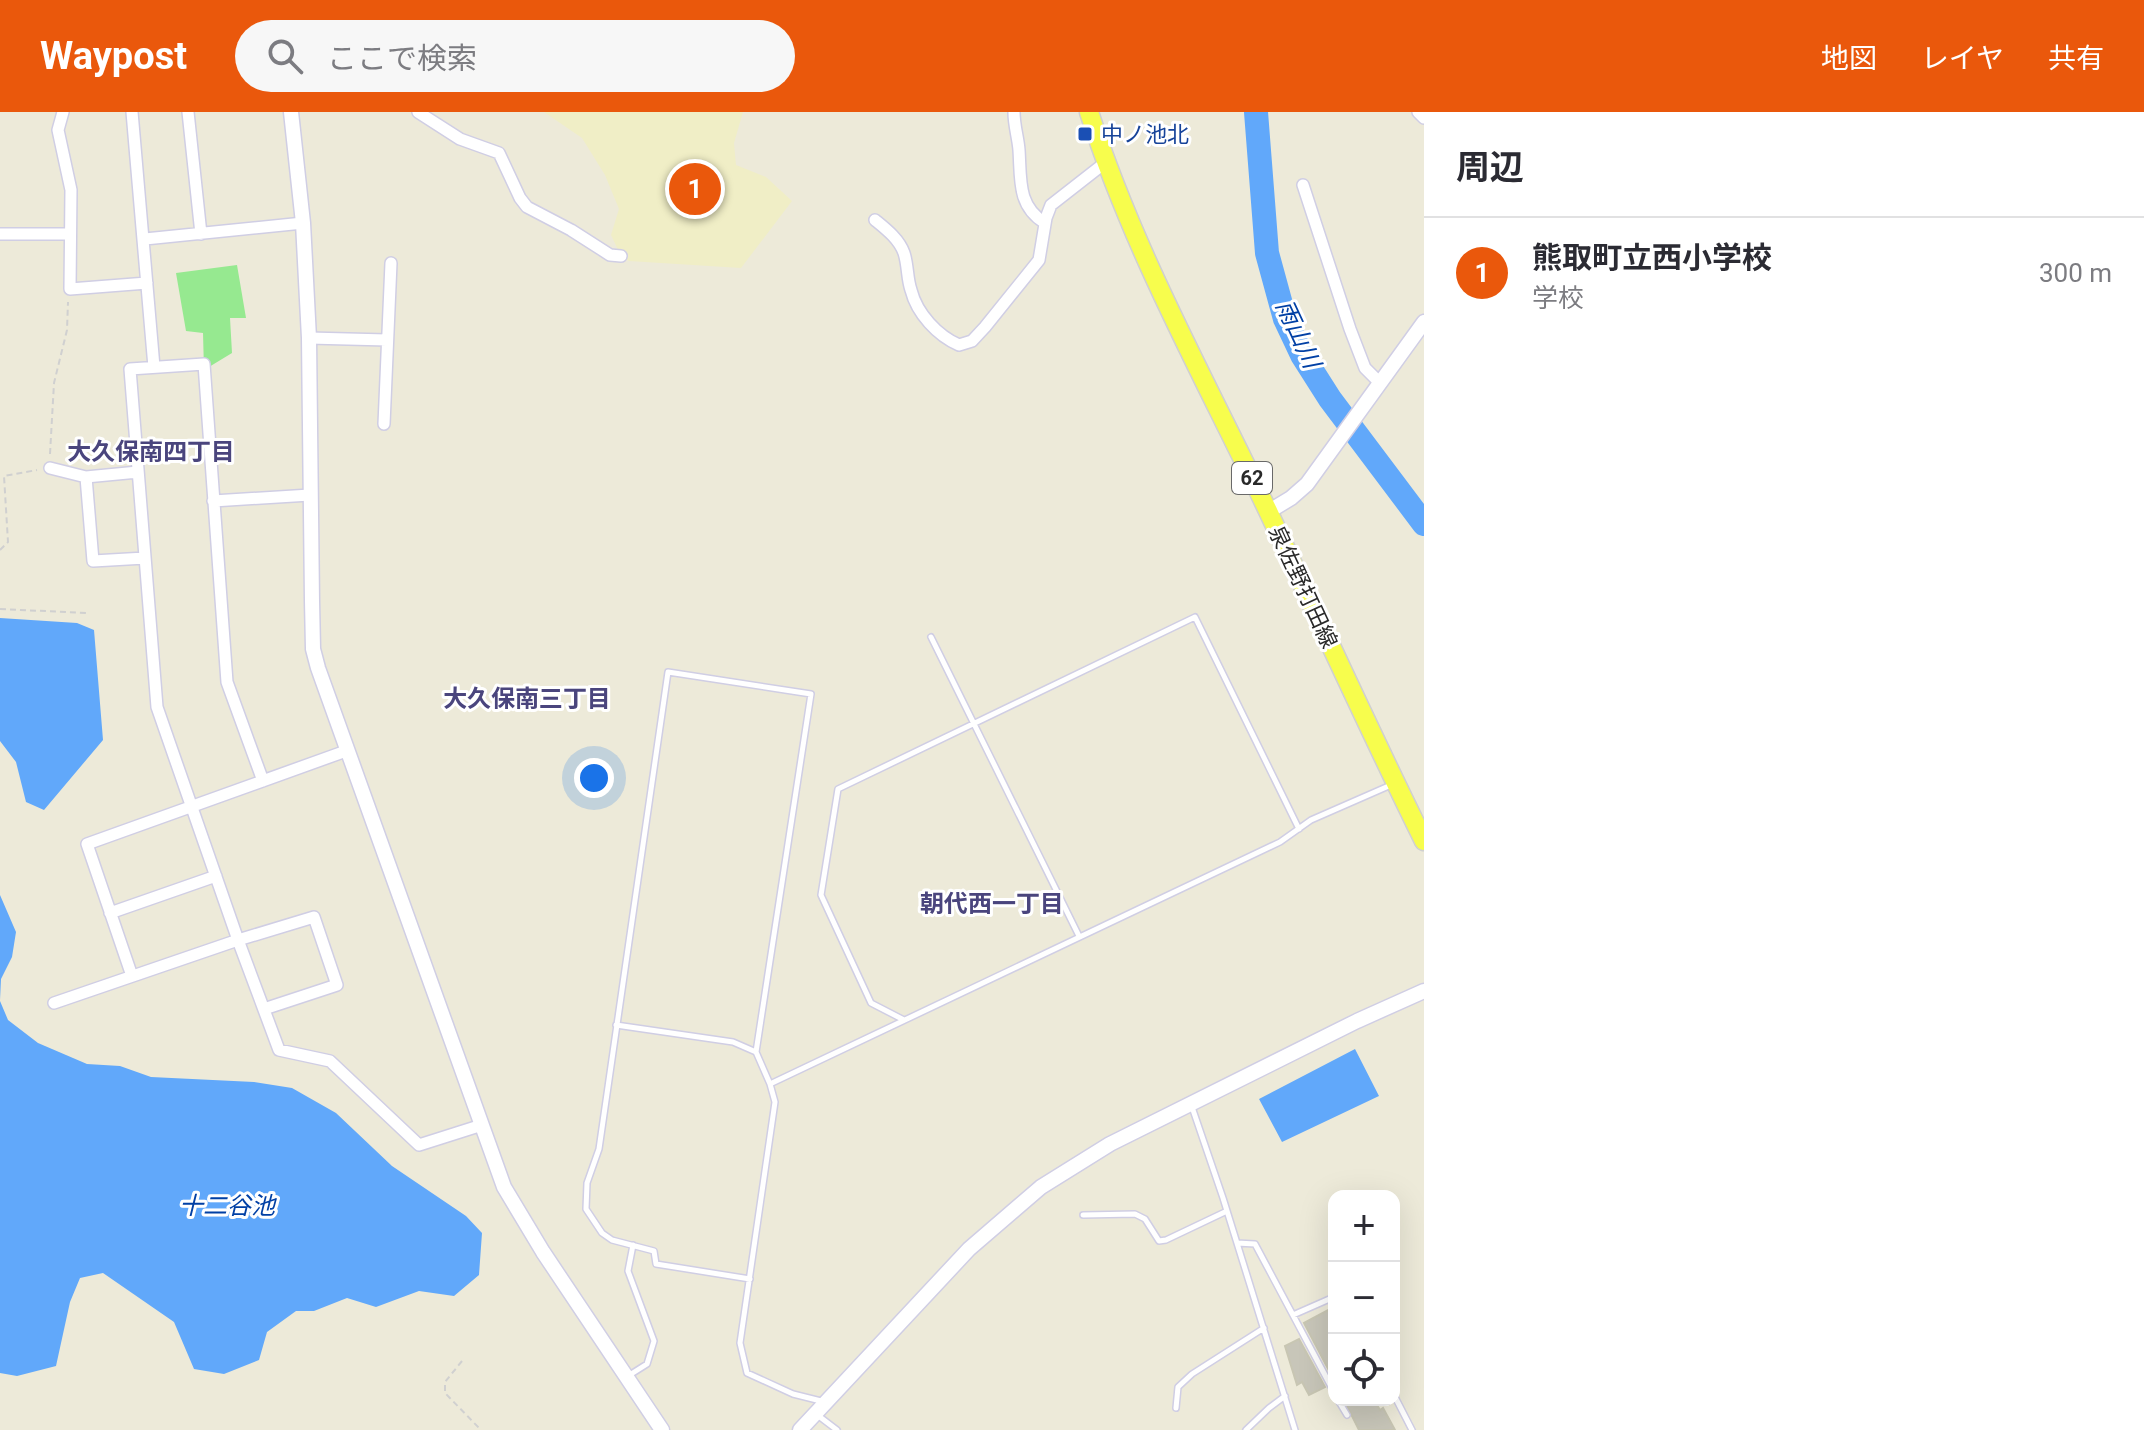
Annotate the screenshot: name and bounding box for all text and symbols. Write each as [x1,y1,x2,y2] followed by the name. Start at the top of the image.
[235,20,795,92] search box
[40,34,187,78] text: Waypost
[263,34,307,78] icon: search
[327,41,477,76] text: ここで検索
[1821,42,1877,75] text: 地図
[1921,42,2004,75] text: レイヤ
[2048,42,2104,75] text: 共有
[1101,122,1189,147] place label: 中ノ池北
[1076,125,1094,143] marker: 中ノ池北
[1456,147,1524,187] text: 周辺
[669,159,721,219] pin: 1
[1532,240,1772,275] text: 熊取町立西小学校
[1475,258,1489,288] text: 1
[2039,258,2112,288] text: 300 m
[1532,283,1584,313] text: 学校
[1270,295,1327,375] water label: 雨山川
[67,438,235,466] district label: 大久保南四丁目
[1232,462,1272,494] road number: 62
[1264,522,1342,652] street label: 泉佐野打田線
[443,685,611,713] district label: 大久保南三丁目
[574,758,614,798] your location
[920,890,1064,918] district label: 朝代西一丁目
[1328,1190,1400,1406] map controls
[1328,1190,1400,1262] button: +
[179,1192,277,1220] water label: 十二谷池
[1328,1262,1400,1334] button: −
[1328,1334,1400,1406] button: locate

